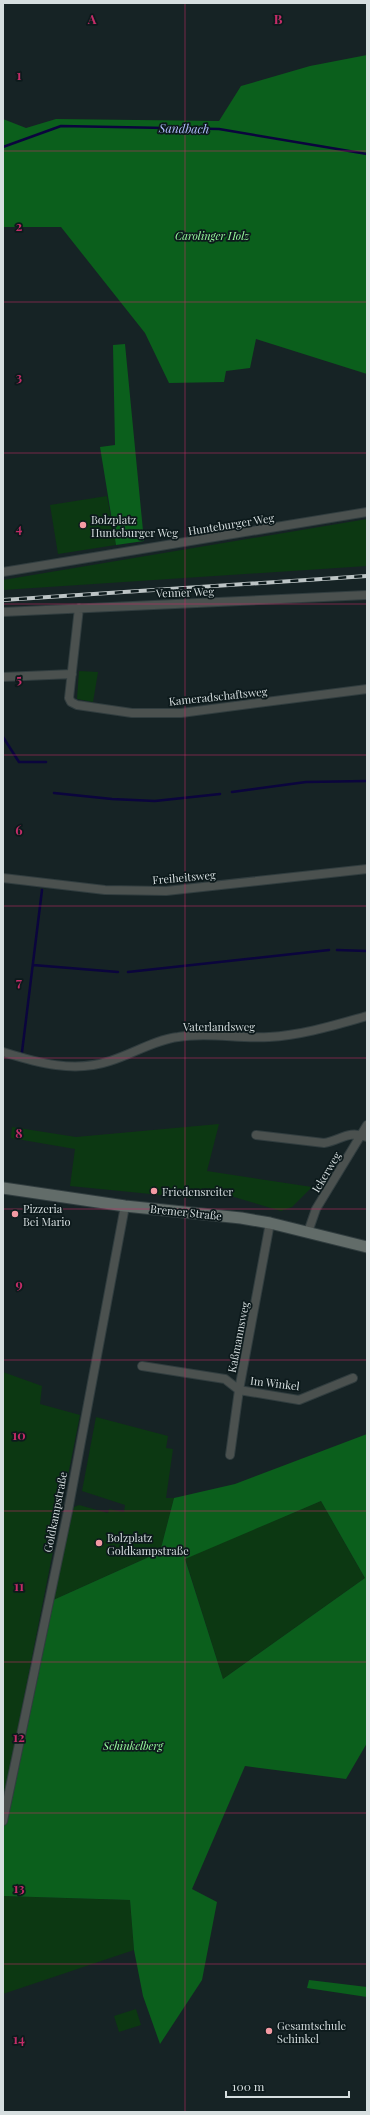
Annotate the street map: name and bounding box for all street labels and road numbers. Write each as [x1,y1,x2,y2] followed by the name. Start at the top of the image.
[187,510,275,538] street label: Hunteburger Weg
[155,583,215,601] street label: Venner Weg
[168,683,268,709] street label: Kameradschaftsweg
[152,867,216,887] street label: Freiheitsweg
[182,1019,255,1034] street label: Vaterlandsweg
[308,1149,344,1195] street label: Ickerweg
[149,1201,223,1223] street label: Bremer Straße
[224,1300,252,1374] street label: Kaßmannsweg
[249,1373,301,1393] street label: Im Winkel
[40,1470,70,1554] street label: Goldkampstraße

